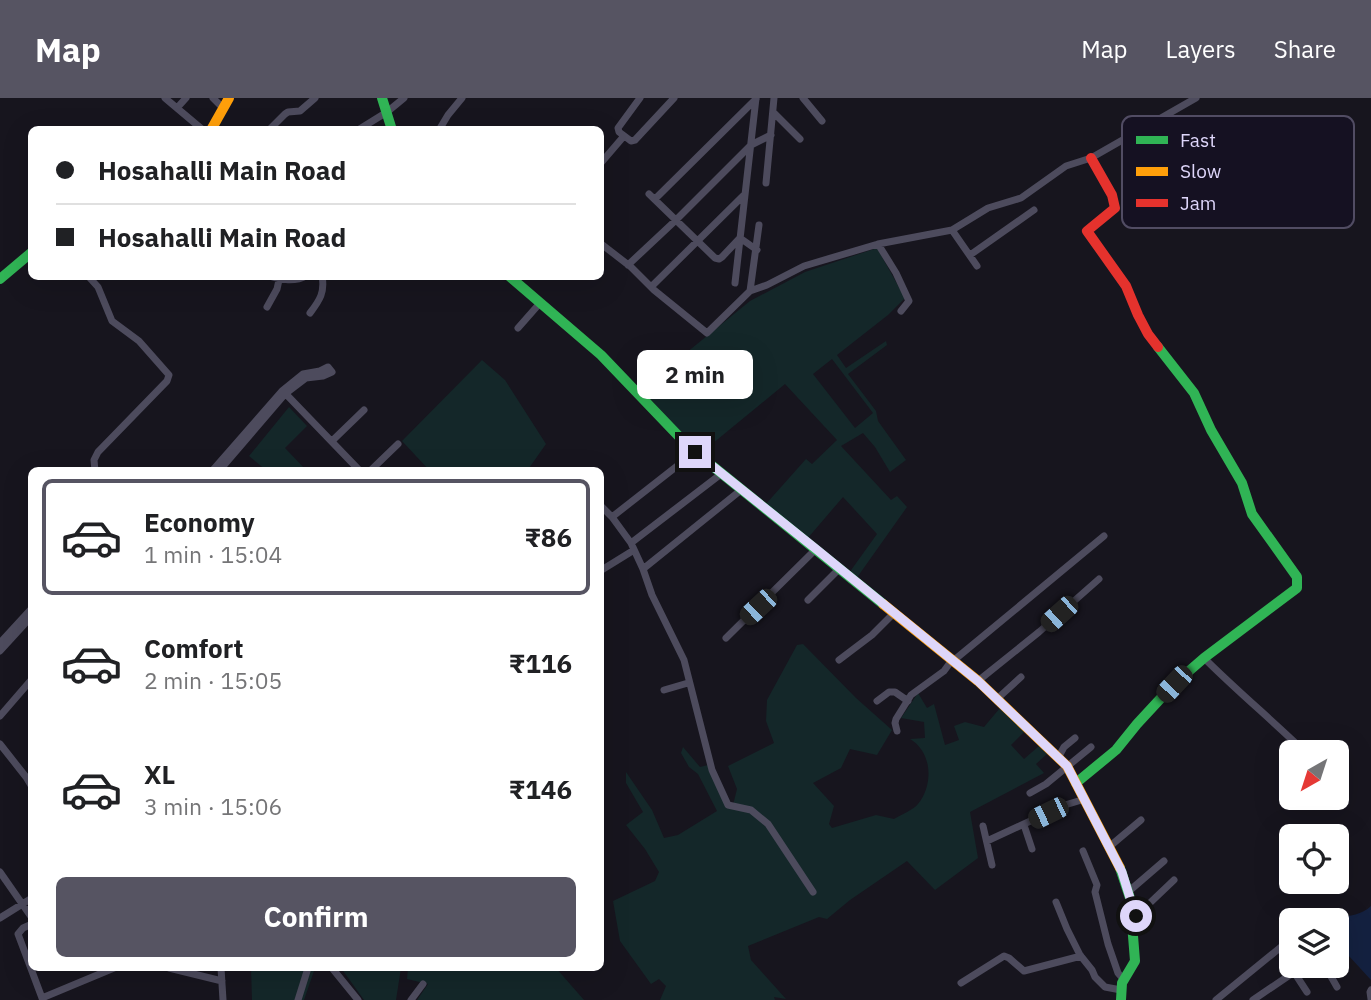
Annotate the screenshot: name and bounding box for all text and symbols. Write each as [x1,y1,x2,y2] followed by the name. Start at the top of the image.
[35,28,101,71] text: Map
[1081,33,1128,65] text: Map
[1166,33,1236,65] text: Layers
[1274,33,1336,65] text: Share
[1122,116,1354,228] legend
[1180,128,1216,152] text: Fast
[98,153,346,187] text: Hosahalli Main Road
[1180,159,1221,183] text: Slow
[1180,191,1216,215] text: Jam
[98,220,346,254] text: Hosahalli Main Road
[637,350,753,400] callout: 2 min
[665,359,725,389] text: 2 min
[679,436,711,468] route end
[144,505,255,539] text: Economy
[60,506,123,569] icon: car
[524,520,572,554] text: ₹86
[144,539,282,569] text: 1 min · 15:04
[736,585,781,629] car
[1037,592,1082,636] car
[144,631,243,665] text: Comfort
[60,632,123,695] icon: car
[509,646,572,680] text: ₹116
[1152,661,1197,707] car
[144,665,282,695] text: 2 min · 15:05
[1279,740,1349,810] north arrow
[1279,740,1349,978] map controls
[144,757,175,791] text: XL
[60,758,123,821] icon: car
[509,772,572,806] text: ₹146
[144,791,282,821] text: 3 min · 15:06
[1025,794,1072,832] car
[1279,824,1349,894] button: locate
[56,877,576,957] button: Confirm
[1120,900,1152,932] route start
[1279,908,1349,978] button: layers

